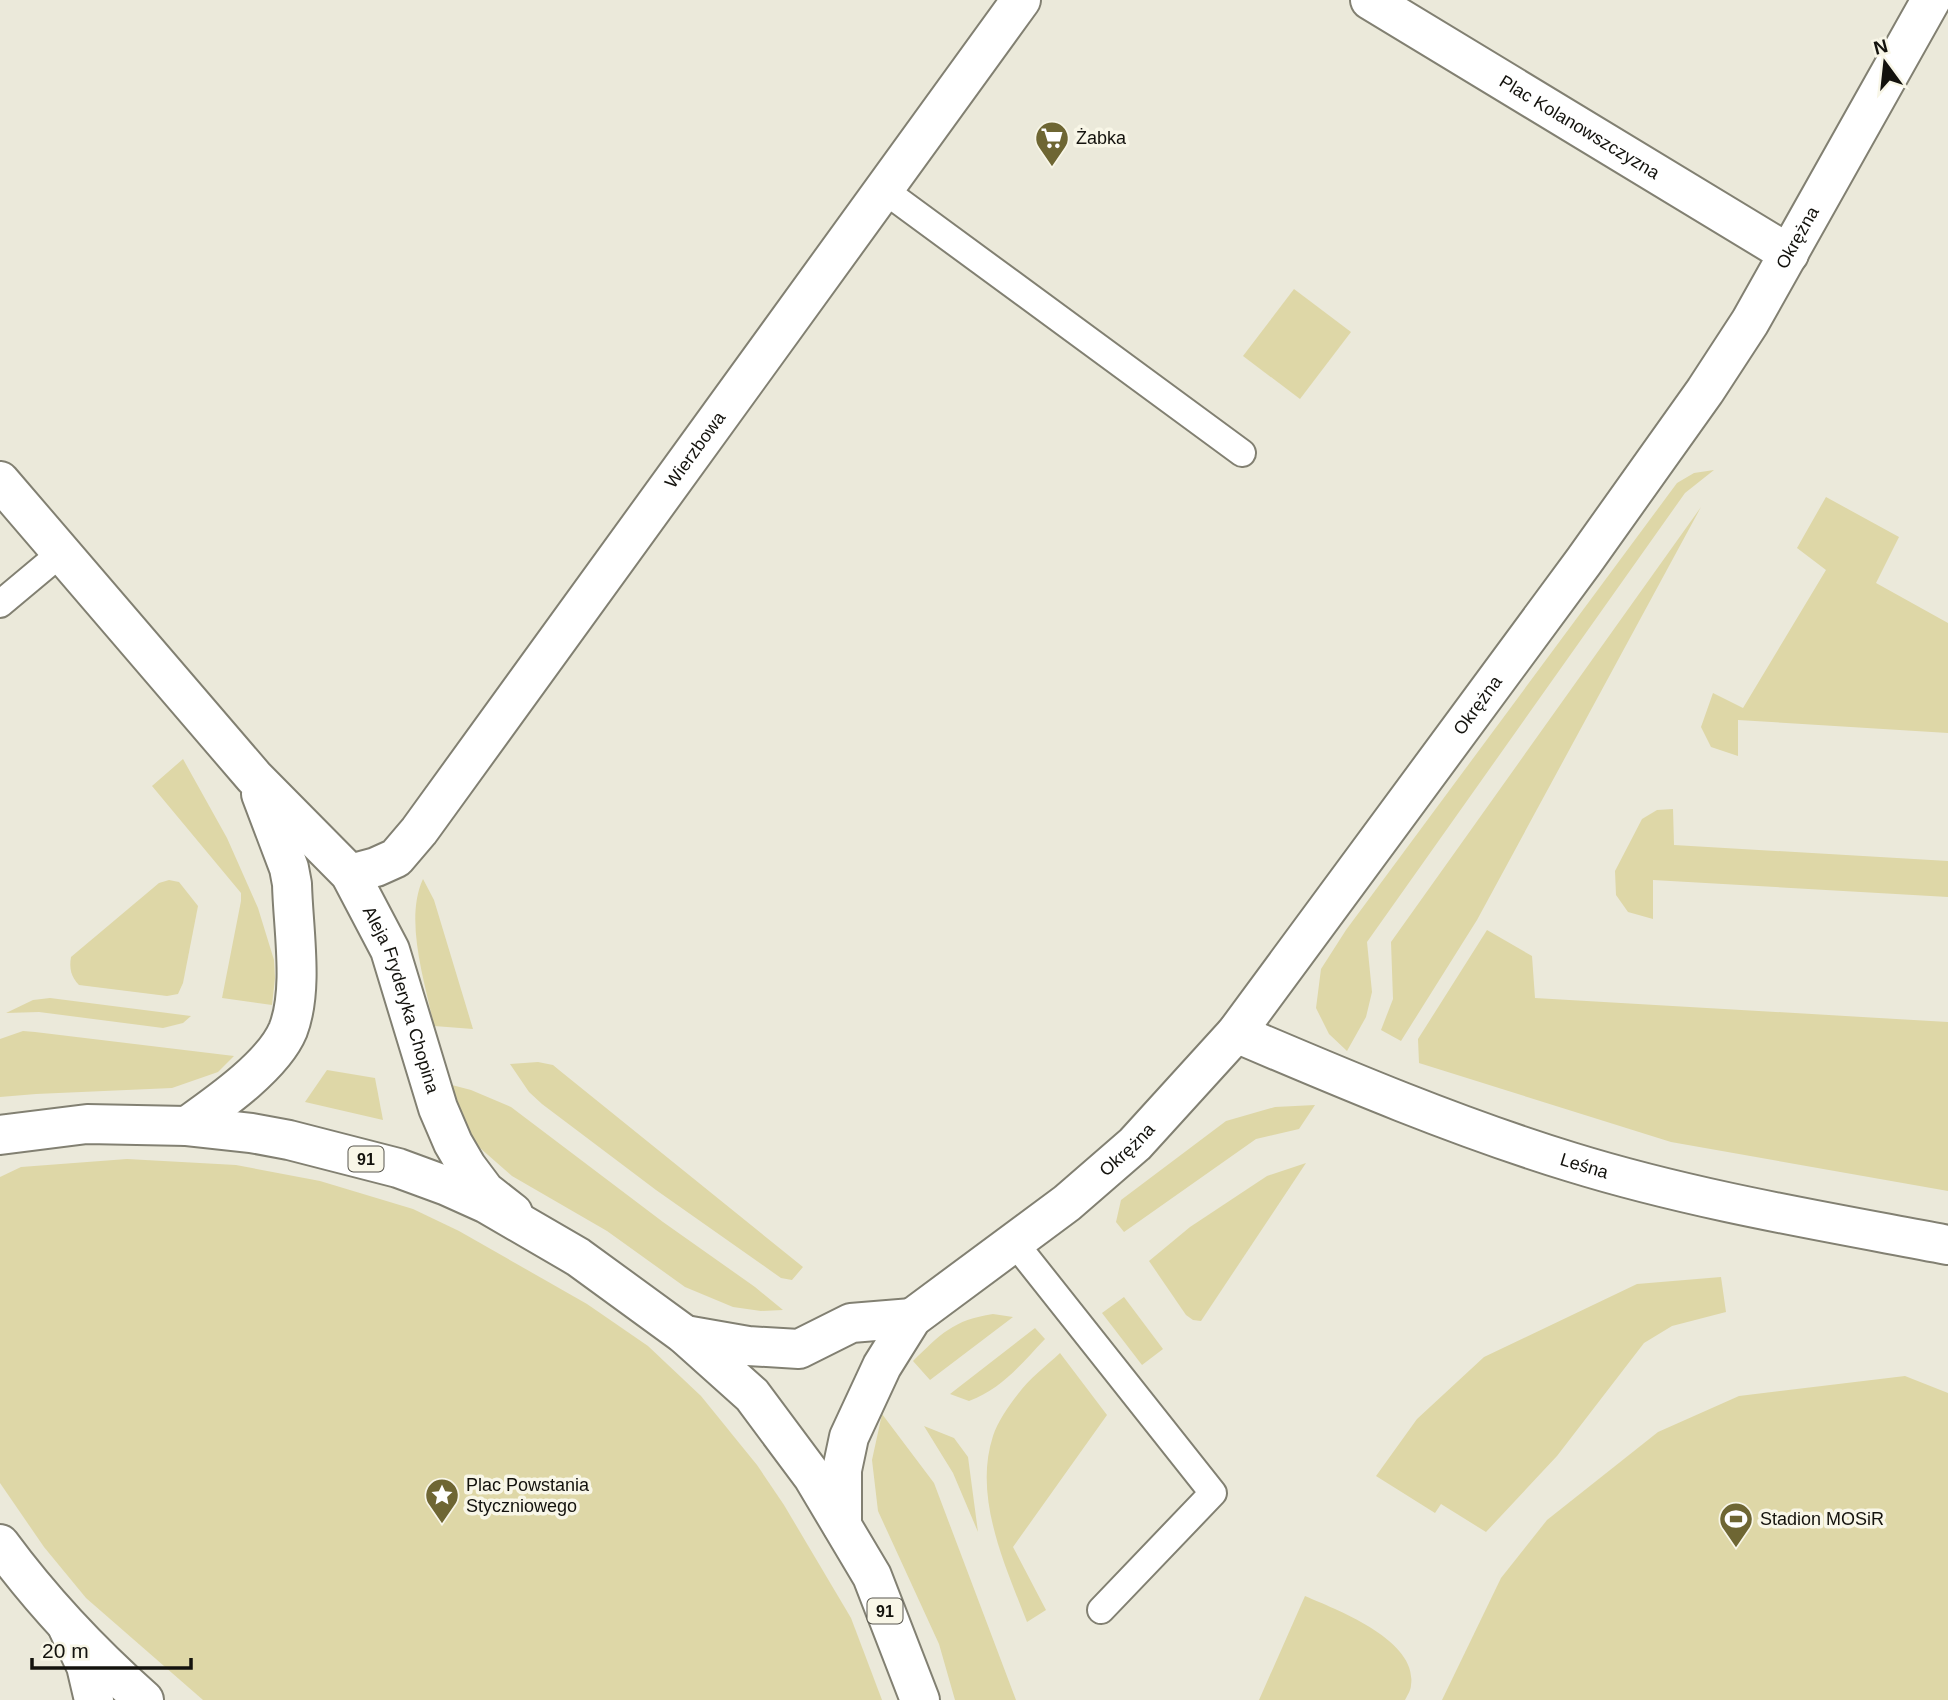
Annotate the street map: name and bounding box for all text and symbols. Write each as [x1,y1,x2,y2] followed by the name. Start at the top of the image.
[1850,28,1920,98] north arrow
[1871,35,1890,59] text: N
[1496,71,1664,184] street label: Plac Kolanowszczyzna
[1033,119,1071,168] supermarket icon: Żabka
[1076,128,1127,148] place label: Żabka
[1772,202,1823,272] street label: Okrężna
[661,407,730,492] street label: Wierzbowa
[1449,671,1507,739] street label: Okrężna
[359,903,443,1097] street label: Aleja Fryderyka Chopina
[1095,1119,1159,1180] street label: Okrężna
[348,1147,384,1172] road number: 91
[1558,1149,1611,1183] street label: Leśna
[466,1475,590,1516] place label: Plac Powstania Styczniowego
[423,1476,461,1525] place icon: Plac Powstania Styczniowego
[1717,1500,1755,1549] sports icon: Stadion MOSiR
[1760,1509,1884,1529] place label: Stadion MOSiR
[868,1598,903,1624] road number: 91
[32,1626,191,1670] scale bar
[42,1639,89,1662] text: 20 m

